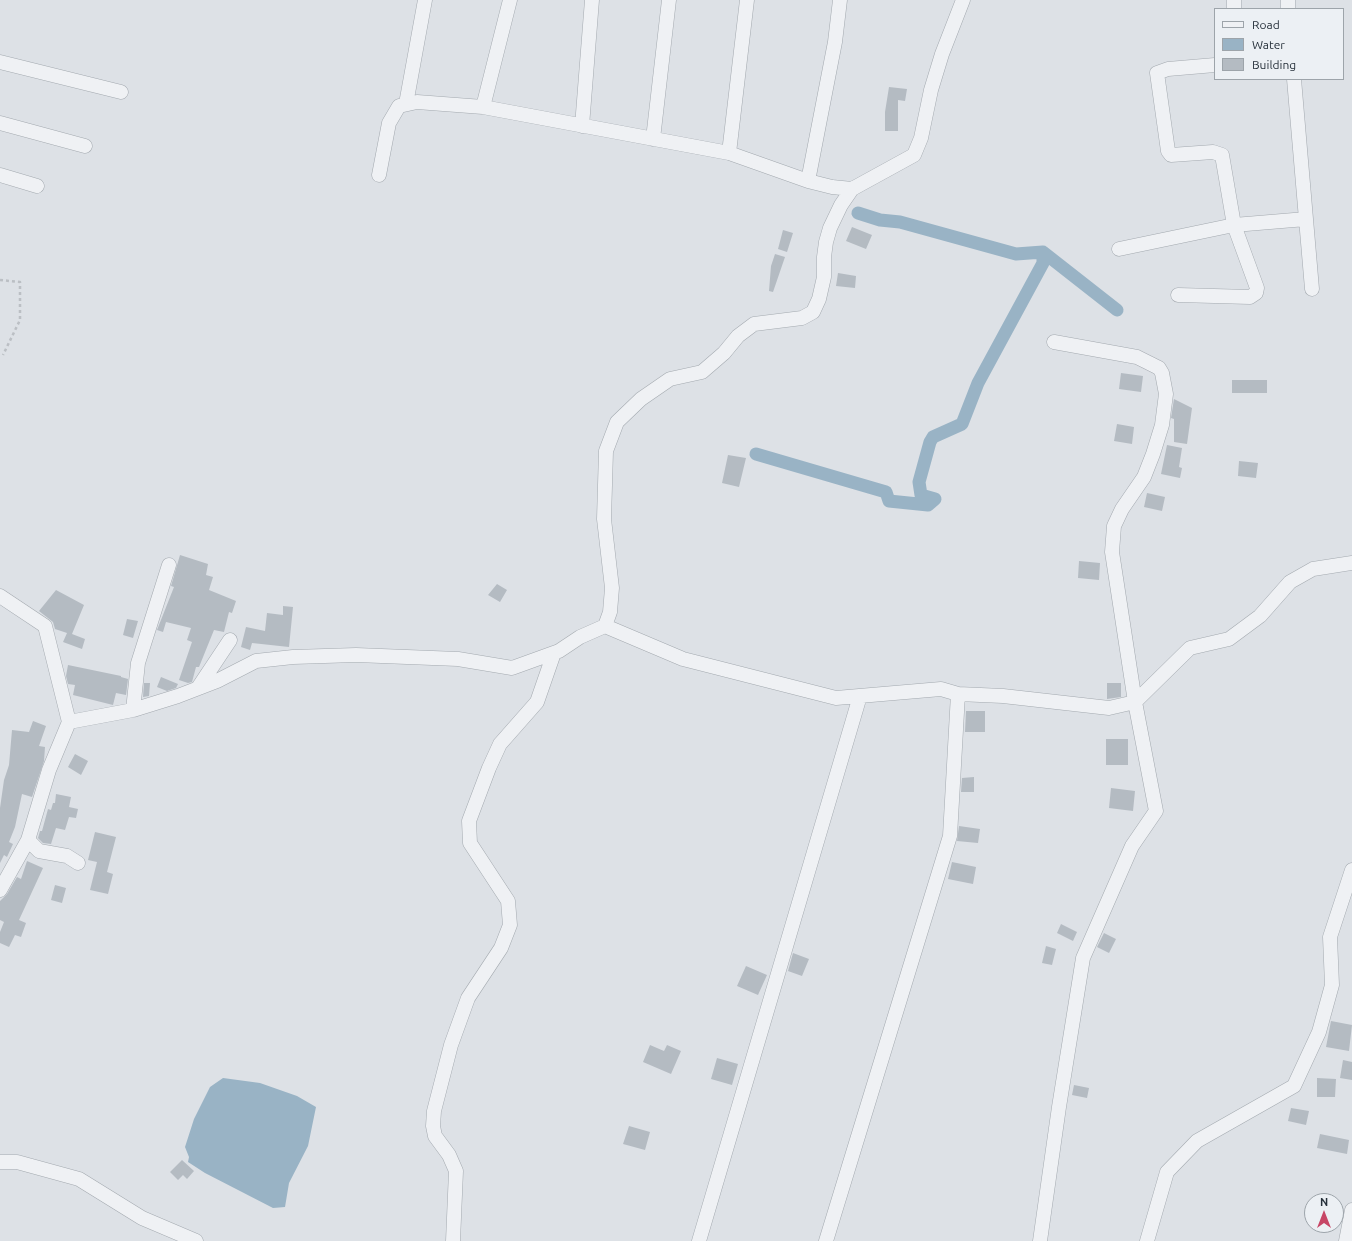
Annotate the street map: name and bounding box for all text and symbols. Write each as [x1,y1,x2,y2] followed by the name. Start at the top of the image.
[1214,8,1344,80] legend
[1252,18,1280,31] text: Road
[1252,38,1285,51] text: Water
[1252,58,1296,71] text: Building
[1304,1193,1344,1233] north arrow
[1320,1196,1328,1208] text: N

